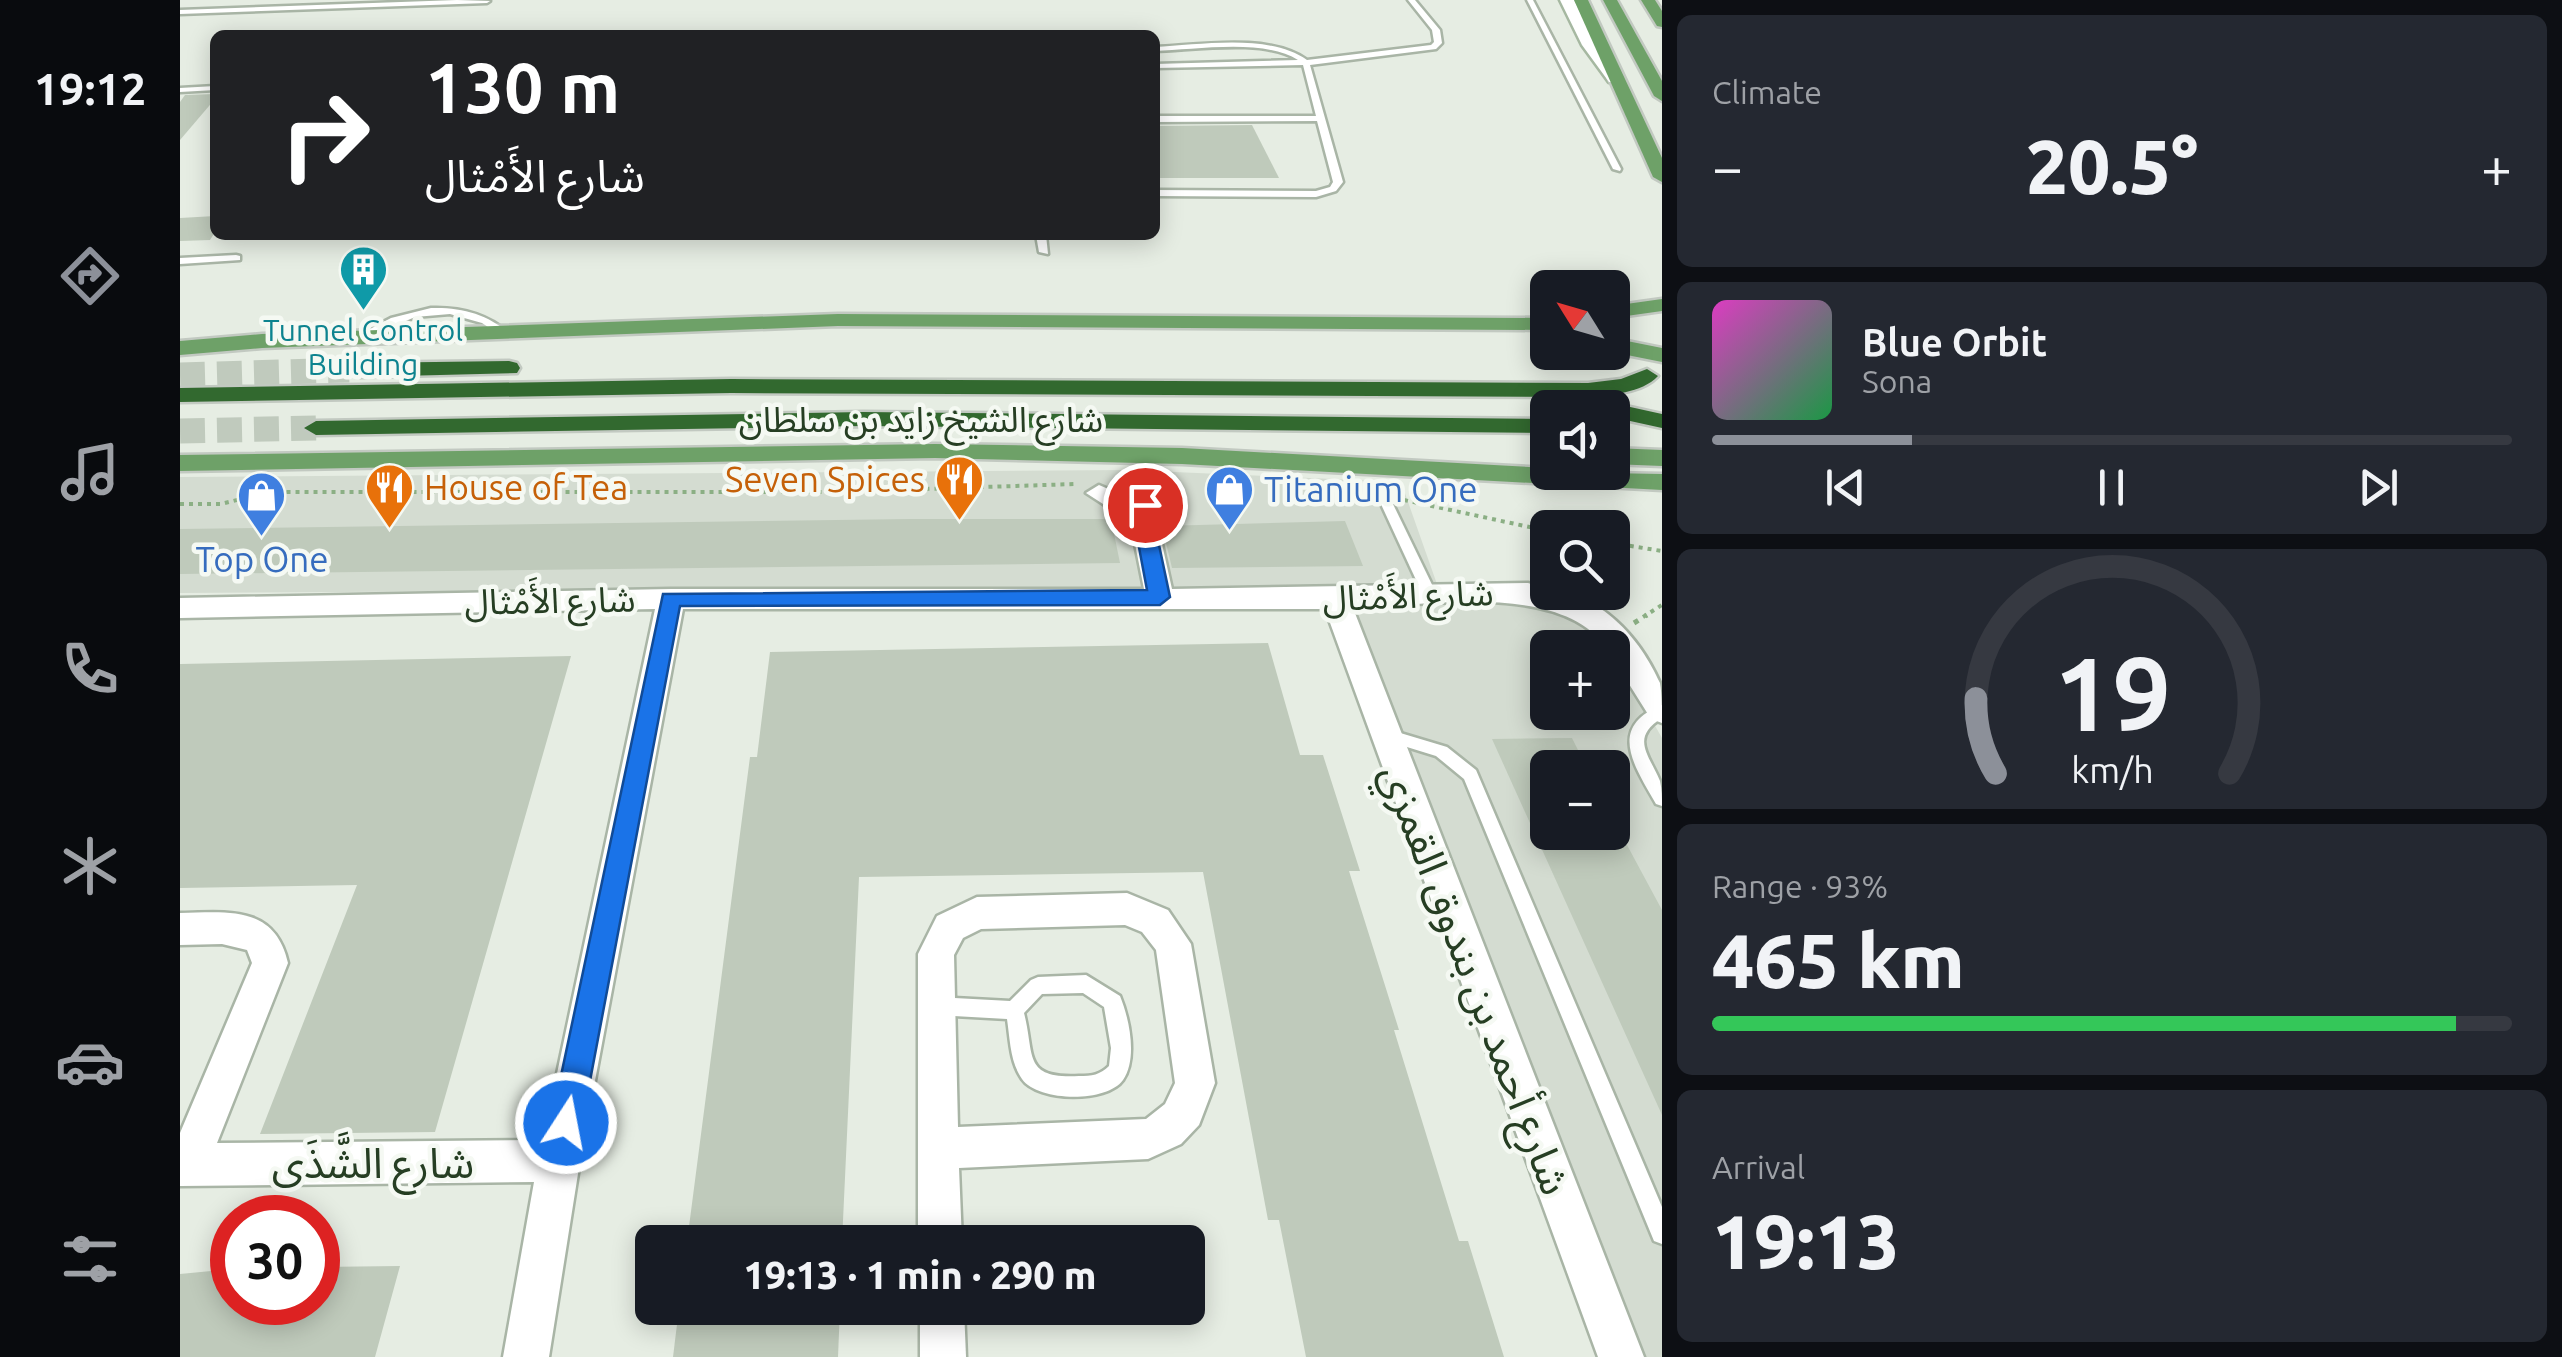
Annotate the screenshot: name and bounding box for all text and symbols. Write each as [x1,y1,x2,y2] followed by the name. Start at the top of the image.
[425,48,620,126] text: 130 m
[34,63,146,114] text: 19:12
[260,70,390,200] icon: right
[1712,74,1822,110] text: Climate
[2026,124,2198,208] text: 20.5°
[1712,136,1743,197] text: −
[2481,136,2512,197] text: +
[425,150,645,201] text: شارع الأَمْثال
[55,241,125,311] icon: directions
[337,244,389,312] building icon: Tunnel Control Building
[1530,270,1630,370] north arrow
[1530,270,1630,850] map controls
[263,313,463,381] place label: Tunnel Control Building
[1862,321,2047,363] text: Blue Orbit
[1862,363,1932,399] text: Sona
[1530,390,1630,490] button: sound
[739,399,1103,446] street label: شارع الشيخ زايد بن سلطان
[55,437,125,507] icon: music
[934,454,986,522] restaurant icon: Seven Spices
[725,459,925,499] place label: Seven Spices
[1818,460,1873,515] icon: previous
[2084,460,2139,515] icon: pause
[2351,460,2406,515] icon: next
[363,462,415,530] restaurant icon: House of Tea
[1103,463,1188,548] pin
[1203,464,1255,532] shop icon: Titanium One
[424,467,628,507] place label: House of Tea
[1264,469,1478,509] place label: Titanium One
[236,470,288,538] shop icon: Top One
[1118,478,1173,533] icon: arrive
[1530,510,1630,610] button: search
[195,539,329,579] place label: Top One
[1322,568,1494,625] street label: شارع الأَمْثال
[464,575,636,628] street label: شارع الأَمْثال
[1530,630,1630,730] button: +
[55,634,125,704] icon: phone
[2053,634,2171,751] text: 19
[1530,750,1630,850] button: −
[2071,750,2153,790] text: km/h
[1363,756,1582,1204] street label: شارع أحمد بن بندوق القمزي
[55,831,125,901] icon: climate
[1712,868,1888,904] text: Range · 93%
[1712,918,1965,1002] text: 465 km
[55,1027,125,1097] icon: car
[514,1071,618,1175] position arrow
[272,1131,474,1195] street label: شارع الشَّذَى
[1712,1149,1805,1185] text: Arrival
[210,1195,340,1325] speed limit sign: 30
[1712,1199,1900,1283] text: 19:13
[55,1224,125,1294] icon: filters
[743,1254,1097,1296] text: 19:13 · 1 min · 290 m

